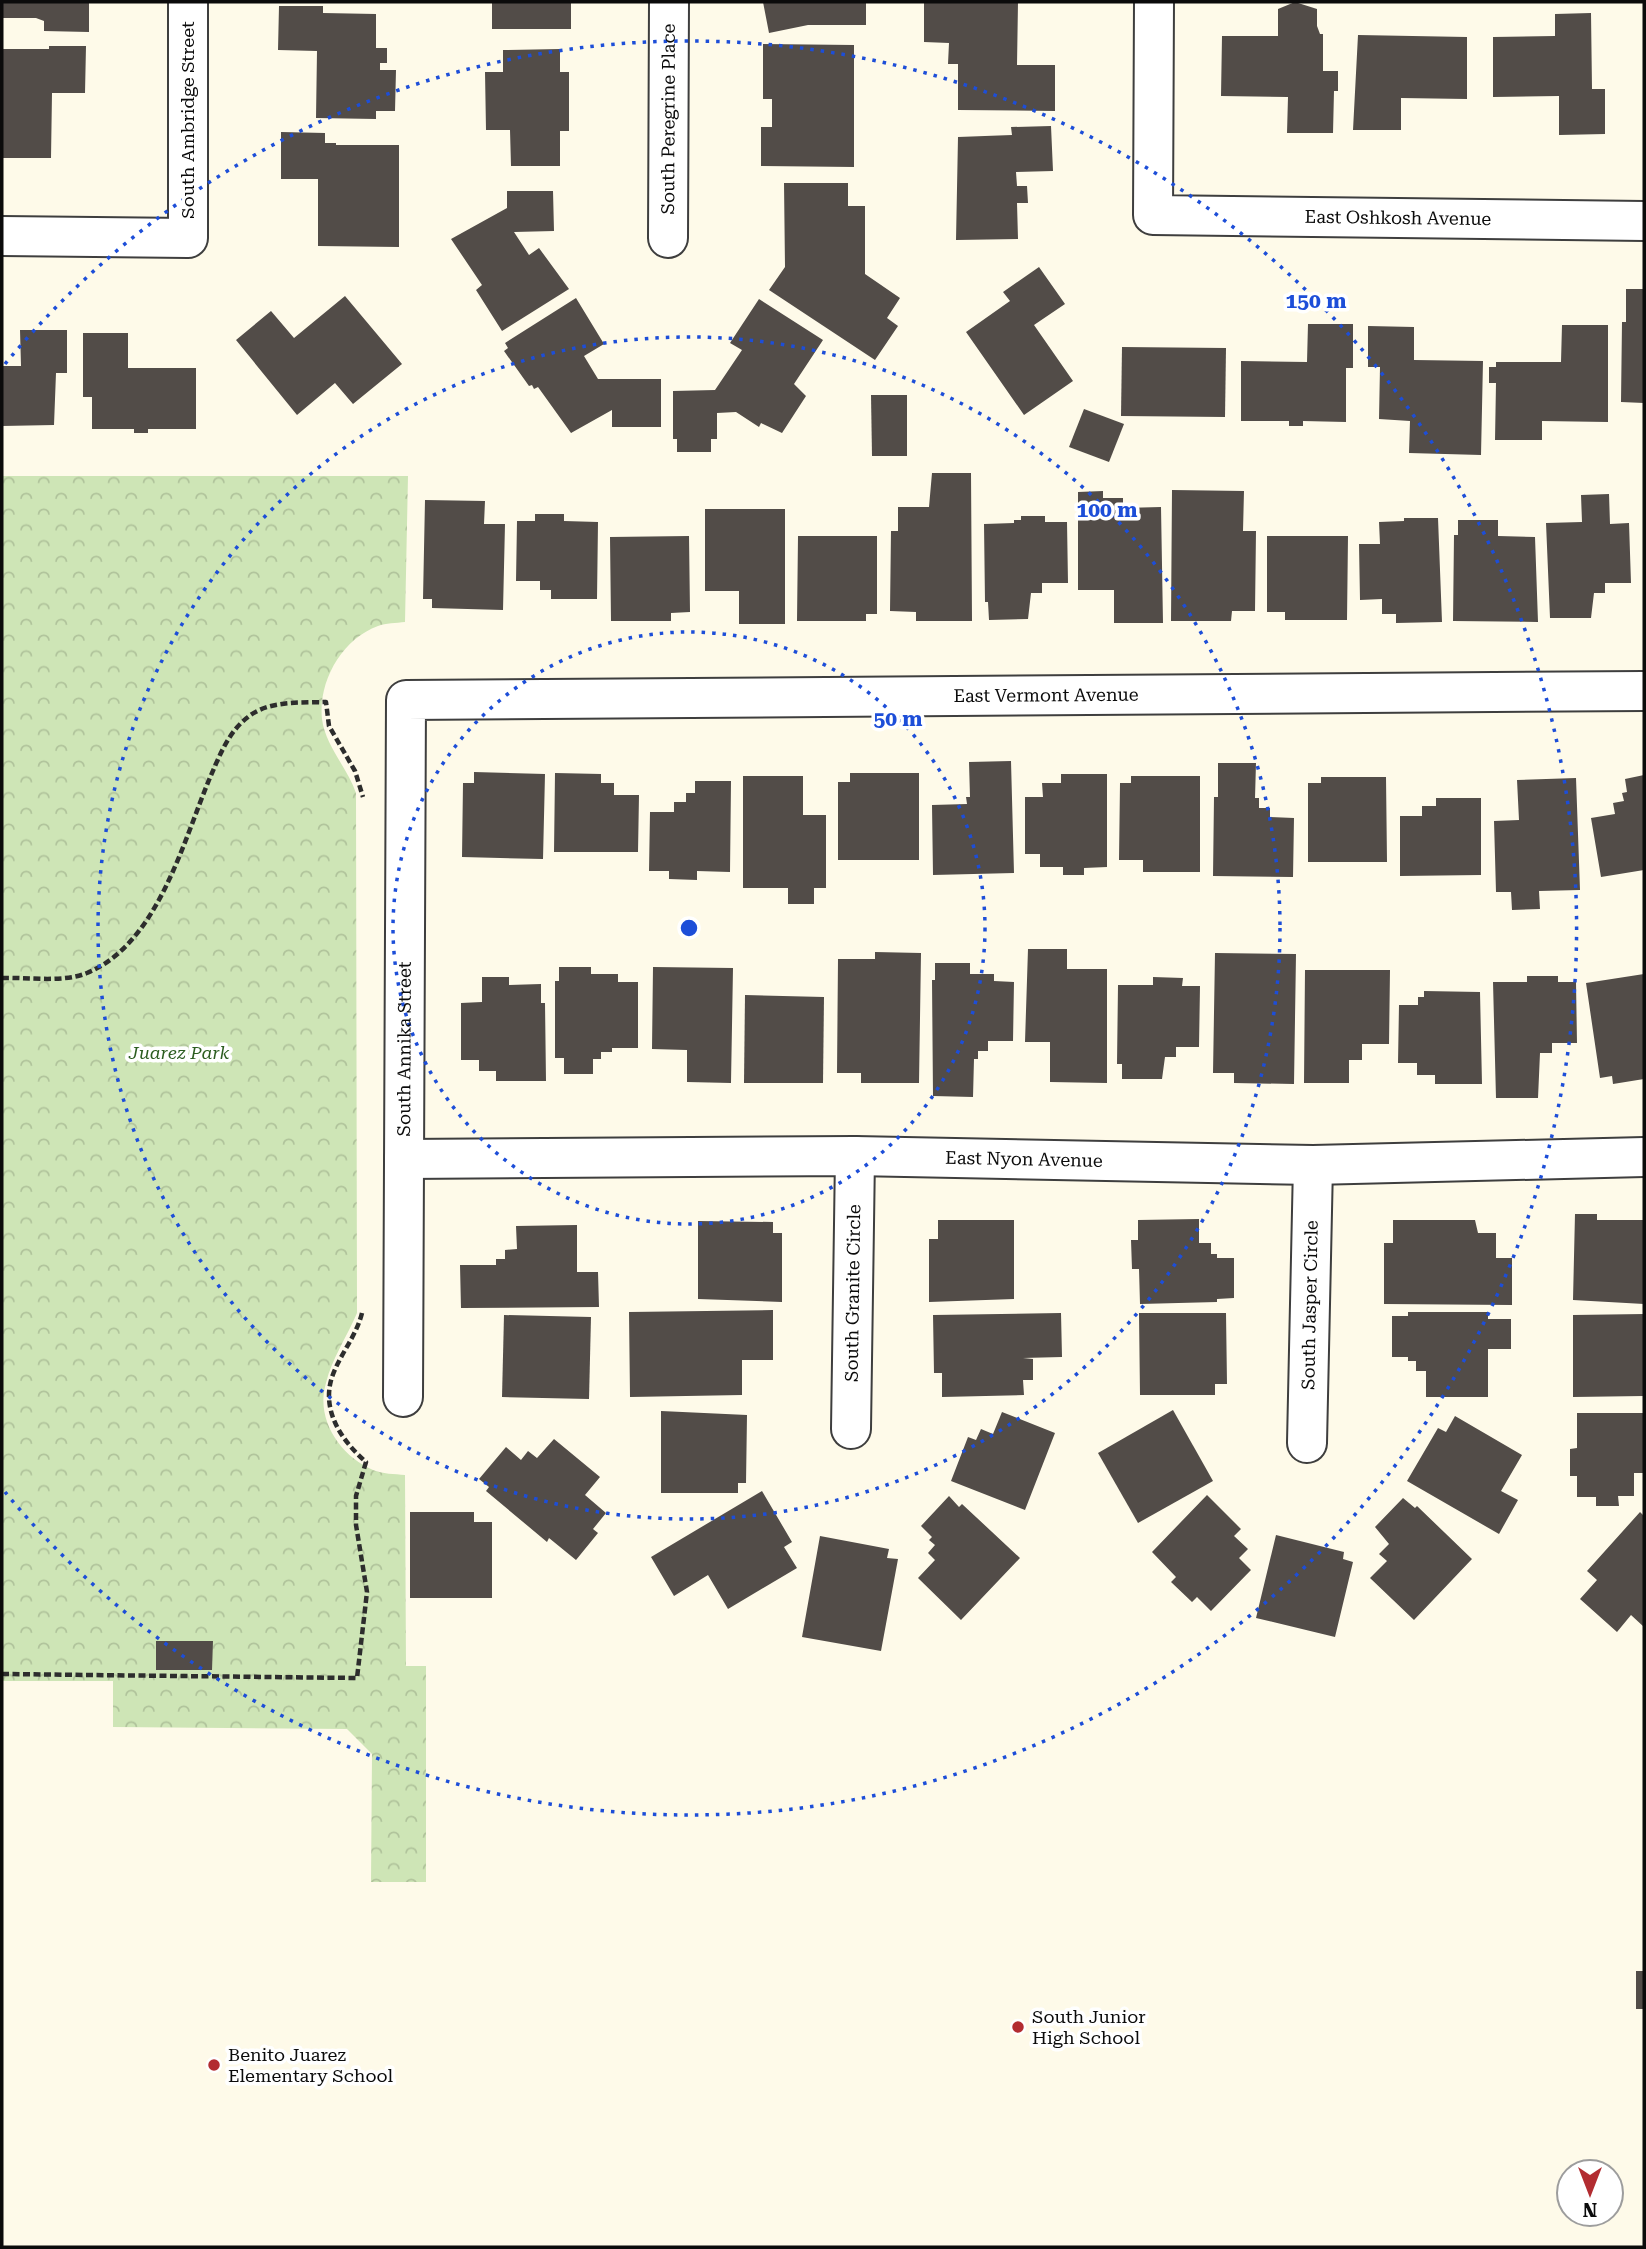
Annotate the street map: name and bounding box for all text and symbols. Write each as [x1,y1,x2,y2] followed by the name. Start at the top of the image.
[177,21,198,219] street label: South Ambridge Street
[657,23,679,214] street label: South Peregrine Place
[1304,206,1492,229] street label: East Oshkosh Avenue
[1286,289,1346,313] text: 150 m
[1077,498,1137,522] text: 100 m
[953,684,1139,706] street label: East Vermont Avenue
[873,707,923,731] text: 50 m
[677,916,701,940] centre of rings
[393,961,415,1137] street label: South Annika Street
[128,1042,229,1063] park label: Juarez Park
[945,1147,1103,1171] street label: East Nyon Avenue
[841,1204,864,1382] street label: South Granite Circle
[1297,1220,1322,1390] street label: South Jasper Circle
[1032,2006,1146,2048] place label: South Junior High School
[1010,2019,1026,2035] marker: South Junior High School
[228,2044,393,2086] place label: Benito Juarez Elementary School
[206,2057,222,2073] marker: Benito Juarez Elementary School
[1555,2158,1625,2228] north arrow
[1582,2198,1597,2221] text: N

